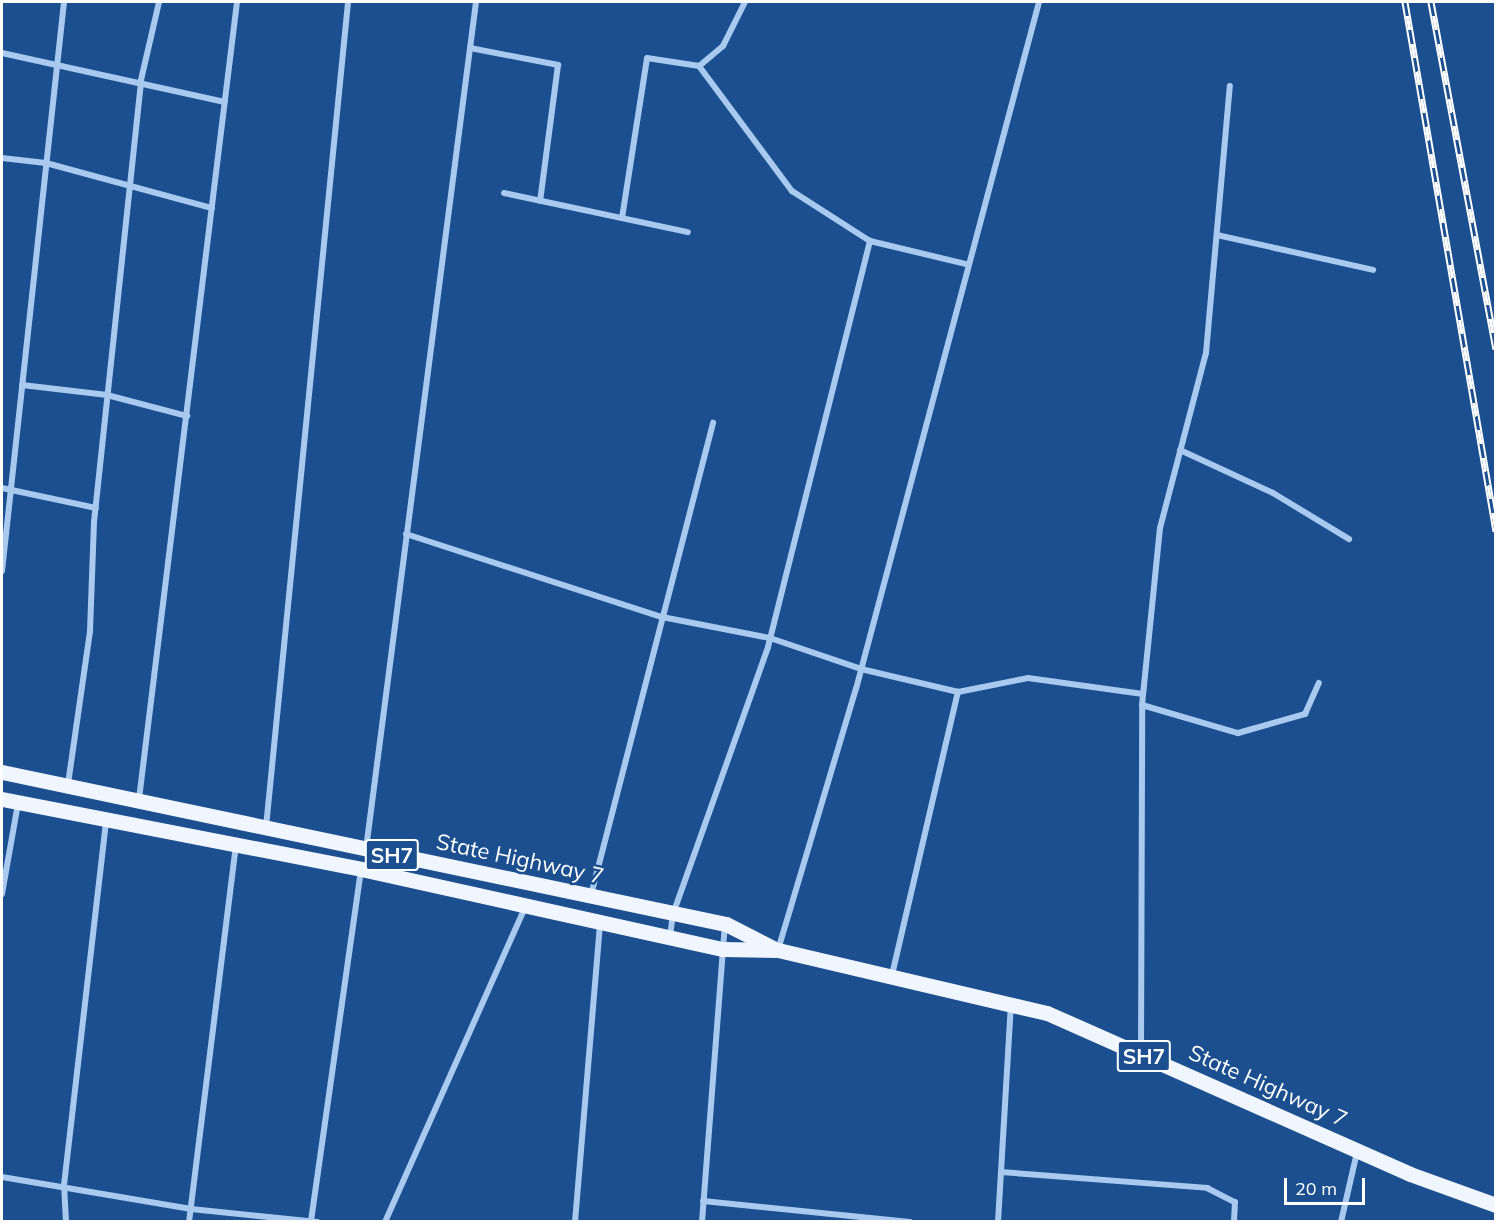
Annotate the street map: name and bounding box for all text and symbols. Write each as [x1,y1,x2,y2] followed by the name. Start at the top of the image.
[434,828,606,890] street label: State Highway 7
[364,837,420,873] road number: SH7
[1116,1038,1172,1074] road number: SH7
[1185,1039,1351,1133] street label: State Highway 7
[1287,1166,1368,1204] scale bar
[1295,1177,1337,1200] text: 20 m

